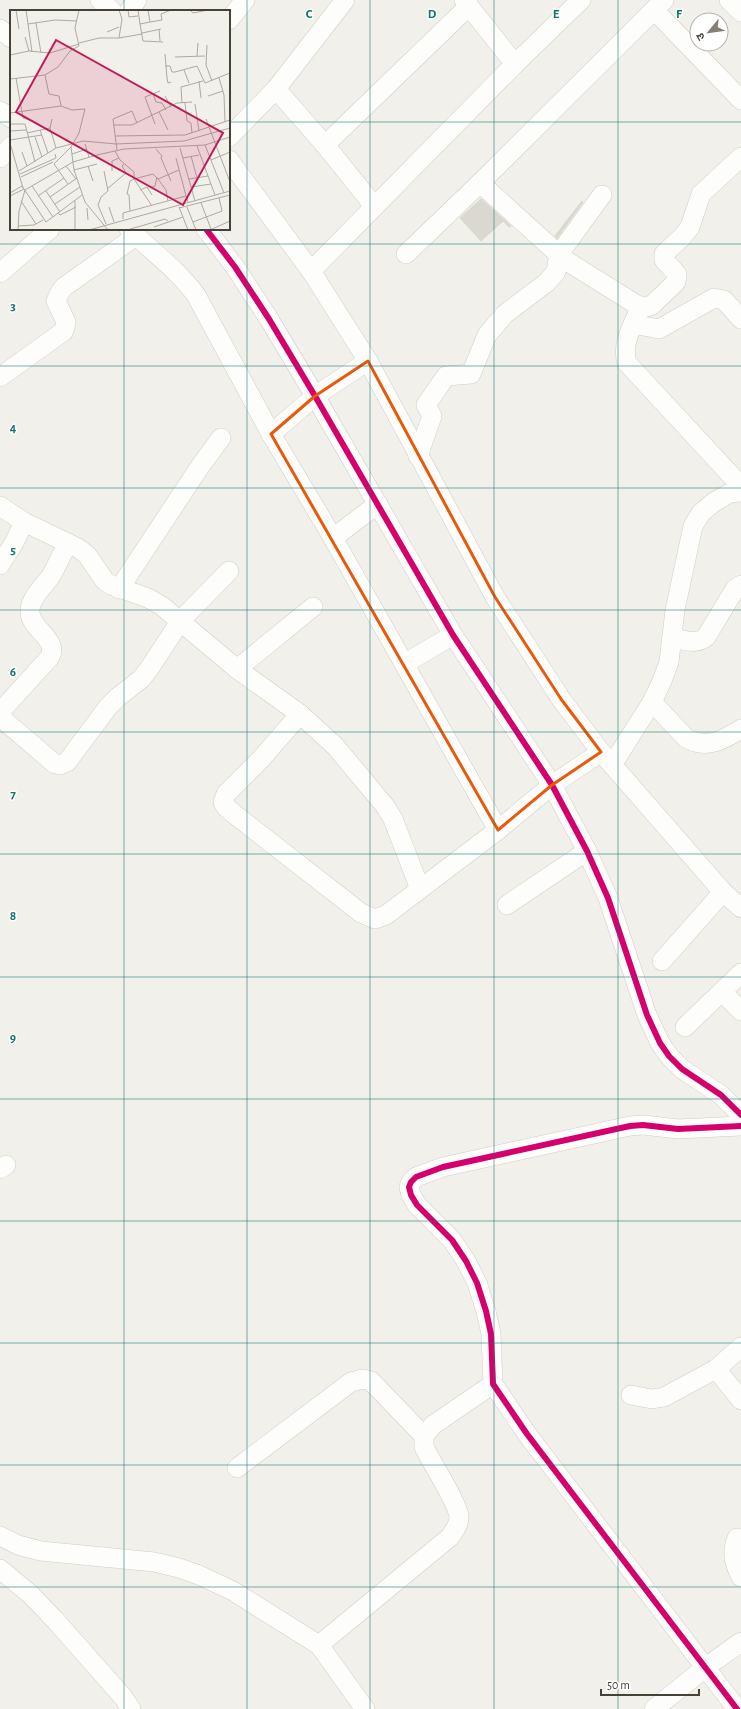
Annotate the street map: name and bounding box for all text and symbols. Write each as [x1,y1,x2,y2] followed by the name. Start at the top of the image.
[306,8,313,21] text: C
[428,8,437,21] text: D
[553,8,560,21] text: E
[676,8,683,21] text: F
[10,10,230,230] inset map
[689,12,729,52] north arrow
[694,31,707,42] text: उ
[10,300,16,313] text: 3
[10,422,17,435] text: 4
[10,544,16,557] text: 5
[10,666,16,679] text: 6
[10,788,16,801] text: 7
[10,910,16,923] text: 8
[10,1032,16,1045] text: 9
[601,1671,699,1697] scale bar
[607,1679,630,1691] text: 50 m

